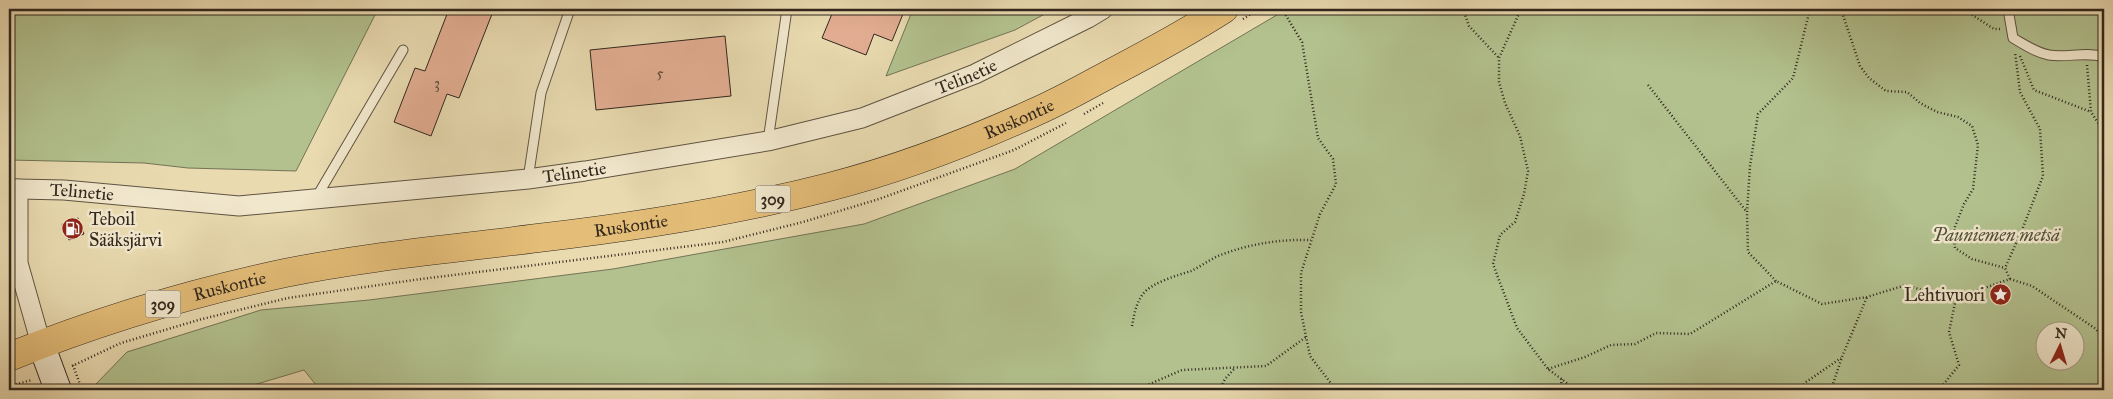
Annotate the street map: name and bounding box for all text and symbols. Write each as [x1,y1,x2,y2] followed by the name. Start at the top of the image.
[933,54,1001,99] street label: Telinetie
[657,64,664,82] house number: 5
[434,74,440,92] house number: 3
[981,94,1058,144] street label: Ruskontie
[541,157,608,188] street label: Telinetie
[50,179,115,206] street label: Telinetie
[756,185,790,212] road number: 309
[89,208,162,251] place label: Teboil Sääksjärvi
[592,209,669,242] street label: Ruskontie
[61,217,85,241] fuel station icon: Teboil Sääksjärvi
[1932,224,2061,246] park label: Pauniemen metsä
[191,266,268,306] street label: Ruskontie
[1989,283,2013,307] place icon: Lehtivuori
[1904,284,1985,306] place label: Lehtivuori
[146,290,180,318] road number: 309
[2036,322,2086,372] north arrow
[2054,325,2068,343] text: N

